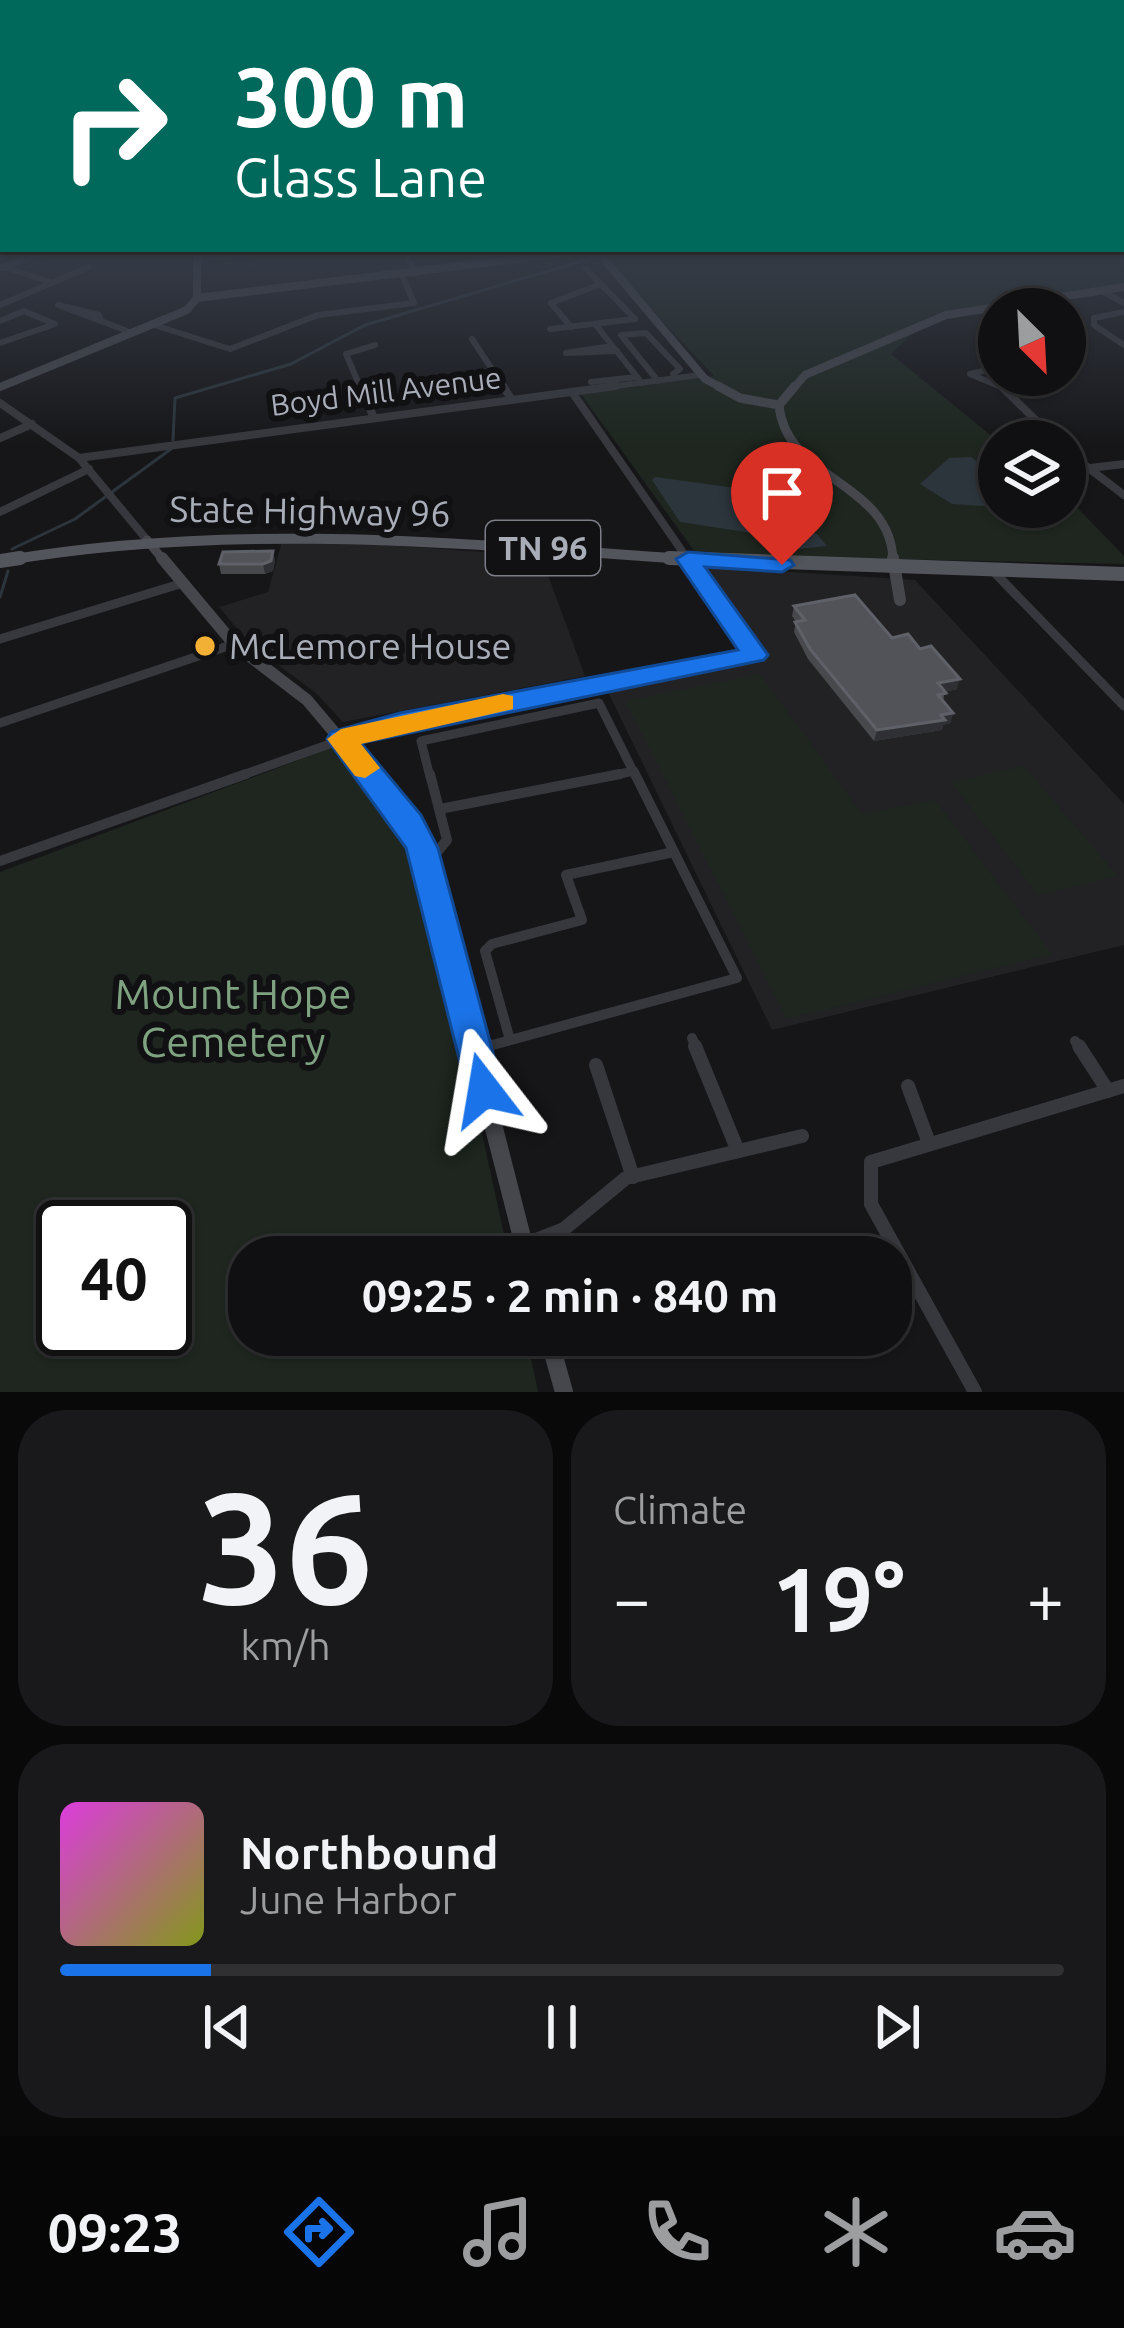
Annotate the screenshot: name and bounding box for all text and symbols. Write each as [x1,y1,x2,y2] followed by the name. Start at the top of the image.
[36,48,192,204] icon: right
[234,49,468,143] text: 300 m
[234,147,487,207] text: Glass Lane
[978,288,1086,396] north arrow
[978,288,1086,528] map controls
[268,360,503,422] street label: Boyd Mill Avenue
[978,420,1086,528] button: layers
[731,442,833,565] pin
[749,460,815,526] icon: arrive
[169,488,451,533] street label: State Highway 96
[486,521,600,575] road number: TN 96
[229,625,511,666] place label: McLemore House
[192,633,218,659] marker: McLemore House
[115,970,351,1065] park label: Mount Hope Cemetery
[421,1027,547,1153] position arrow
[36,1200,192,1356] speed limit sign: 40
[362,1270,778,1321] text: 09:25 · 2 min · 840 m
[198,1459,373,1633] text: 36
[613,1488,747,1531] text: Climate
[772,1548,905,1649] text: 19°
[613,1561,650,1635] text: −
[1027,1561,1064,1635] text: +
[240,1624,331,1667] text: km/h
[240,1827,499,1878] text: Northbound
[240,1878,457,1921] text: June Harbor
[194,1994,260,2060] icon: previous
[529,1994,595,2060] icon: pause
[864,1994,930,2060] icon: next
[277,2190,361,2274] icon: directions
[456,2190,540,2274] icon: music
[635,2190,719,2274] icon: phone
[814,2190,898,2274] icon: climate
[993,2190,1077,2274] icon: car
[47,2202,183,2262] text: 09:23

